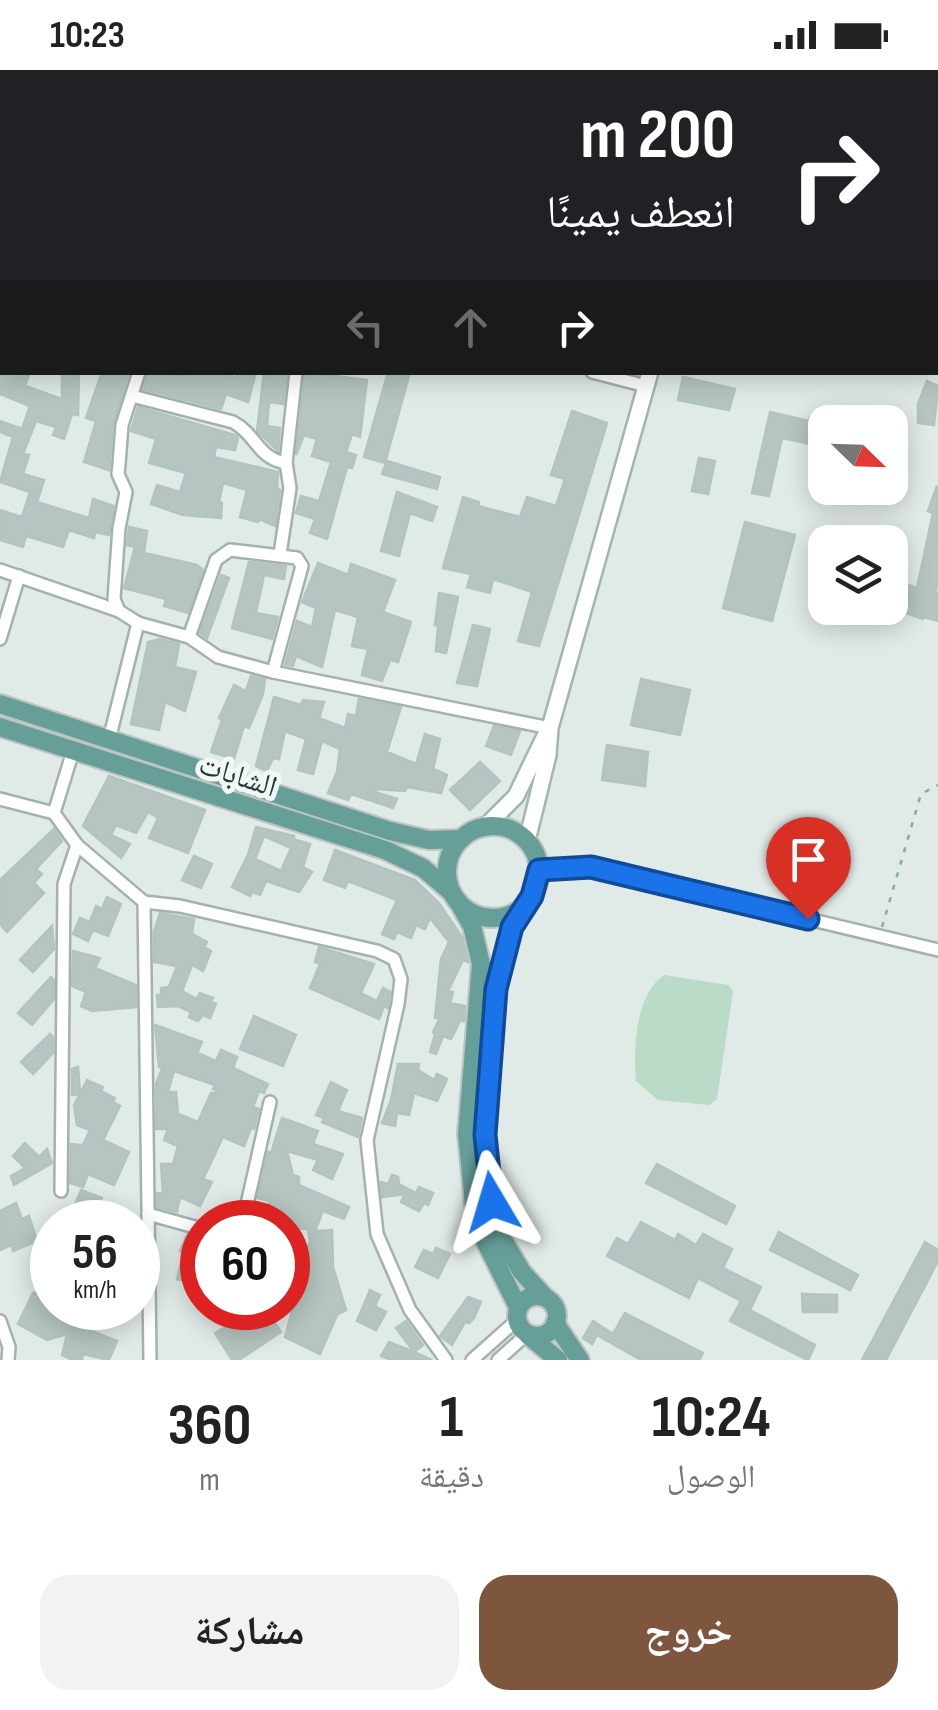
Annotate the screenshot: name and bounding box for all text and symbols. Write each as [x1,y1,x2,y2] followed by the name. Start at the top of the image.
[50,13,125,58] text: 10:23
[580,94,735,178] text: 200 m
[770,110,900,240] icon: right
[546,186,735,241] text: انعطف يمينًا
[338,300,393,355] icon: left
[443,300,498,355] icon: ahead
[548,300,603,355] icon: right
[808,405,908,505] north arrow
[808,405,908,625] map controls
[808,525,908,625] button: layers
[194,746,281,805] street label: الشابات
[766,817,851,920] pin
[781,832,836,887] icon: arrive
[440,1150,544,1254] position arrow
[180,1200,310,1330] speed limit sign: 60
[72,1223,118,1283] text: 56
[73,1275,117,1306] text: km/h
[440,1382,463,1454] text: 1
[652,1382,770,1454] text: 10:24
[168,1390,251,1462] text: 360
[419,1458,484,1497] text: دقيقة
[667,1458,755,1497] text: الوصول
[199,1461,220,1500] text: m
[40,1575,459,1690] button: مشاركة
[479,1575,898,1690] button: خروج

